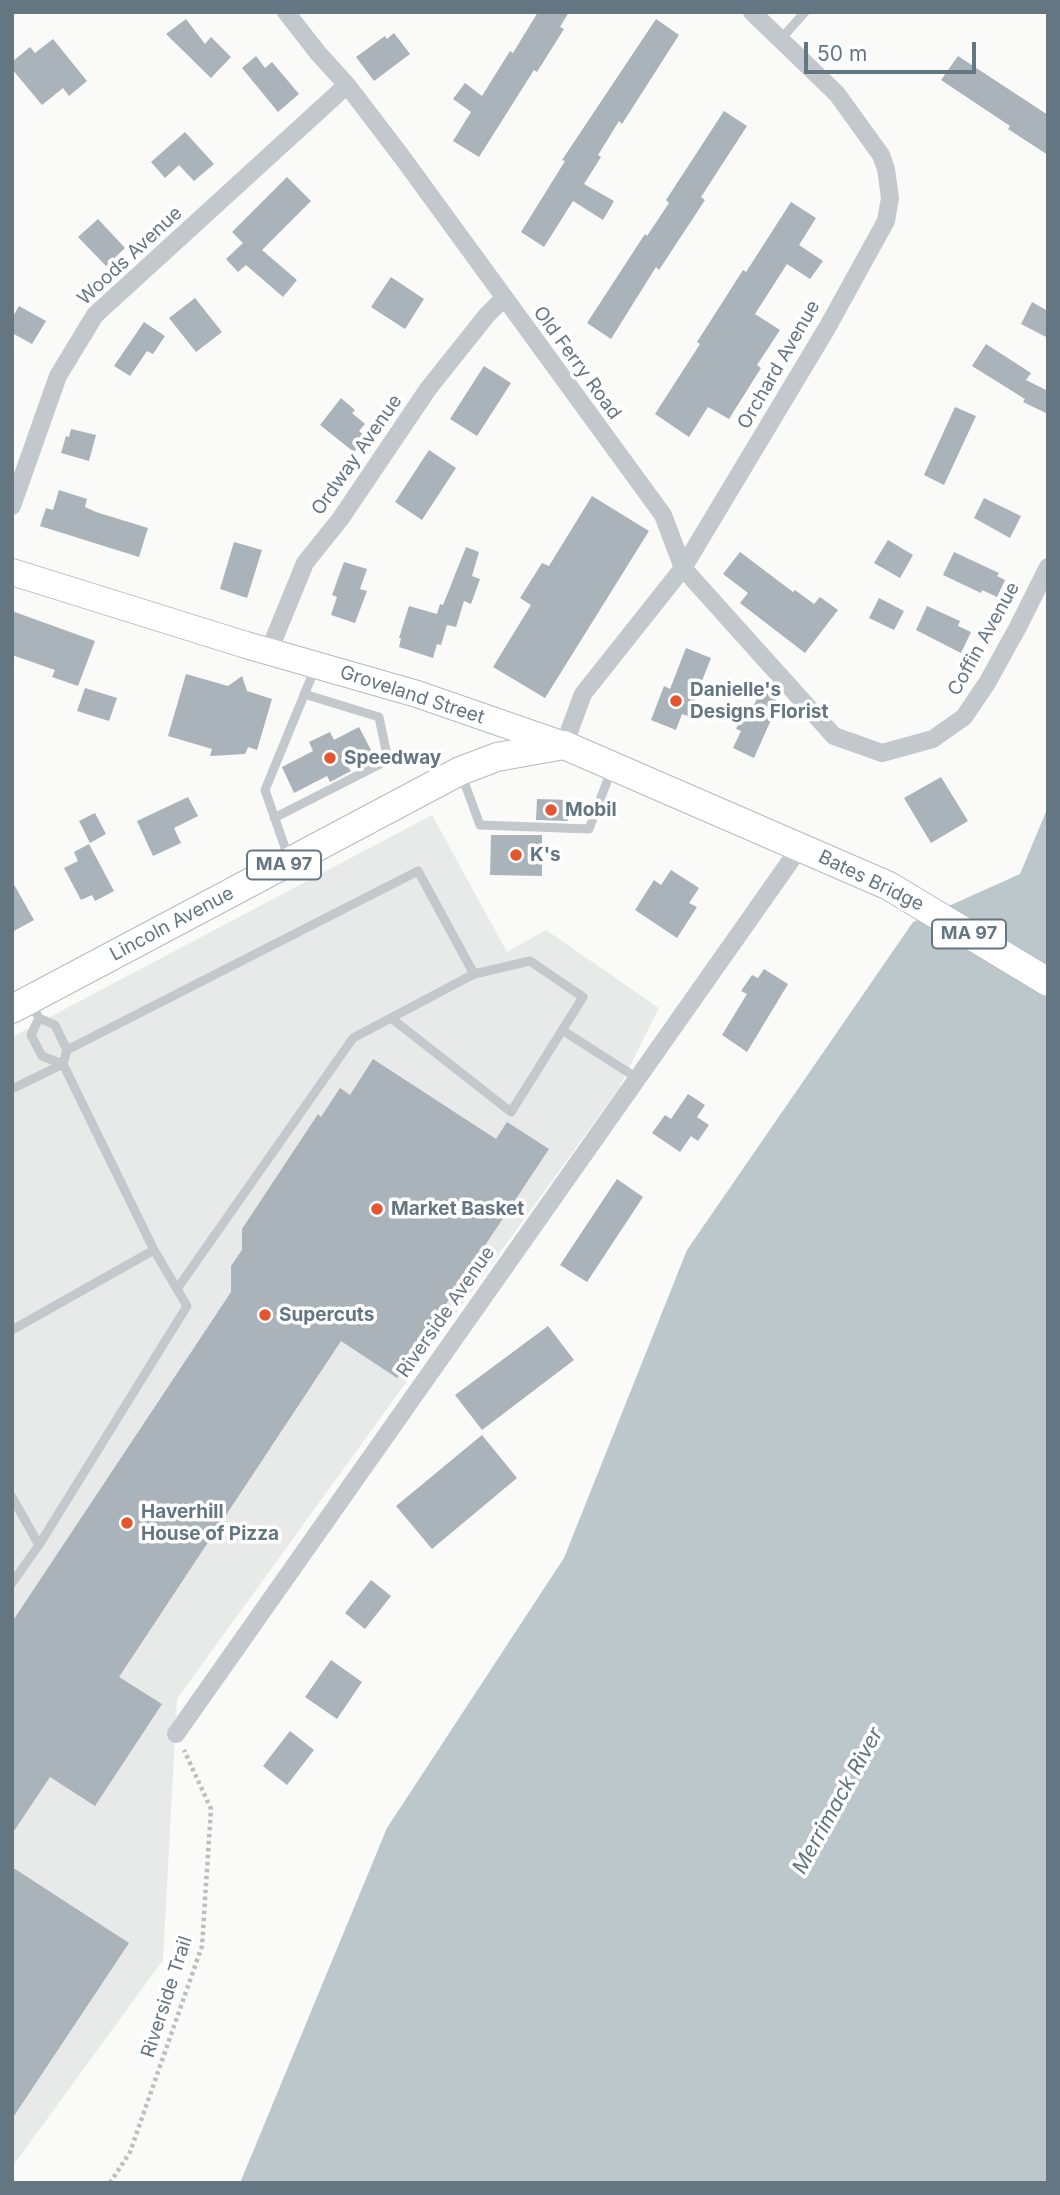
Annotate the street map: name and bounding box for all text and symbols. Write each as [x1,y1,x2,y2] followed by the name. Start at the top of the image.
[808,28,979,72] scale bar
[817,41,867,66] text: 50 m
[73,202,187,310] street label: Woods Avenue
[733,297,825,433] street label: Orchard Avenue
[528,302,626,424] street label: Old Ferry Road
[307,390,407,520] street label: Ordway Avenue
[943,578,1025,700] street label: Coffin Avenue
[337,661,487,729] street label: Groveland Street
[690,679,828,723] place label: Danielle's Designs Florist
[668,693,684,709] marker: Danielle's Designs Florist
[344,747,441,769] place label: Speedway
[322,750,338,766] marker: Speedway
[565,799,617,821] place label: Mobil
[543,802,559,818] marker: Mobil
[530,844,561,866] place label: K's
[815,846,927,916] street label: Bates Bridge
[508,847,524,863] marker: K's
[247,850,321,880] road number: MA 97
[106,882,238,966] street label: Lincoln Avenue
[932,919,1006,948] road number: MA 97
[391,1198,524,1220] place label: Market Basket
[369,1201,385,1217] marker: Market Basket
[392,1242,500,1382] street label: Riverside Avenue
[279,1304,374,1326] place label: Supercuts
[257,1307,273,1323] marker: Supercuts
[141,1501,279,1545] place label: Haverhill House of Pizza
[119,1515,135,1531] marker: Haverhill House of Pizza
[787,1723,889,1879] water label: Merrimack River
[137,1933,197,2061] street label: Riverside Trail

